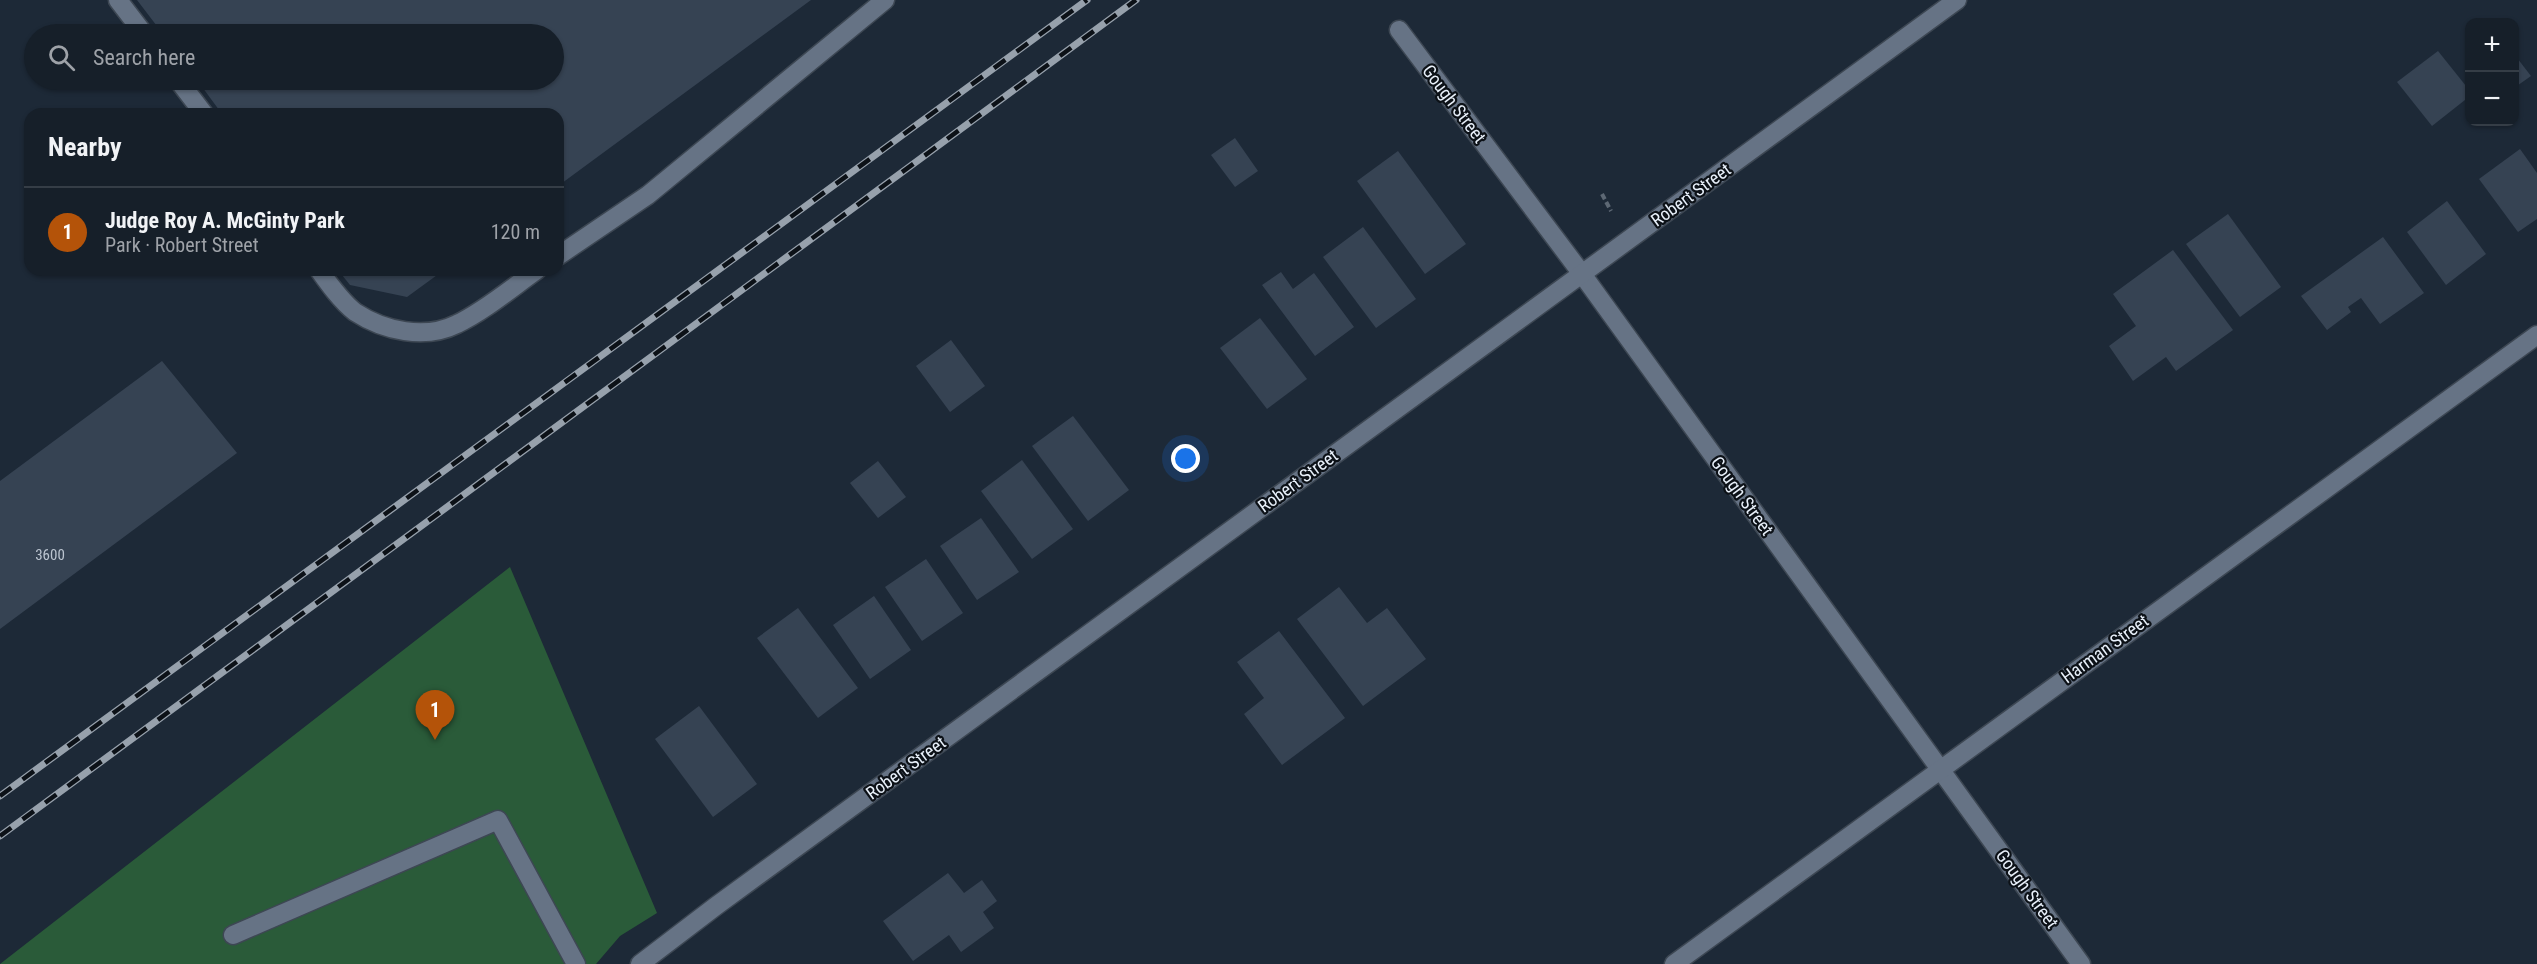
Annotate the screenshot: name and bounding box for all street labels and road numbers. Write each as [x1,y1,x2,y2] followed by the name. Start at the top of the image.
[1418,61,1491,147] street label: Gough Street
[1647,159,1735,231] street label: Robert Street
[1254,445,1342,517] street label: Robert Street
[1707,452,1778,539] street label: Gough Street
[2057,610,2152,687] street label: Harman Street
[862,732,950,804] street label: Robert Street
[1992,845,2063,932] street label: Gough Street

